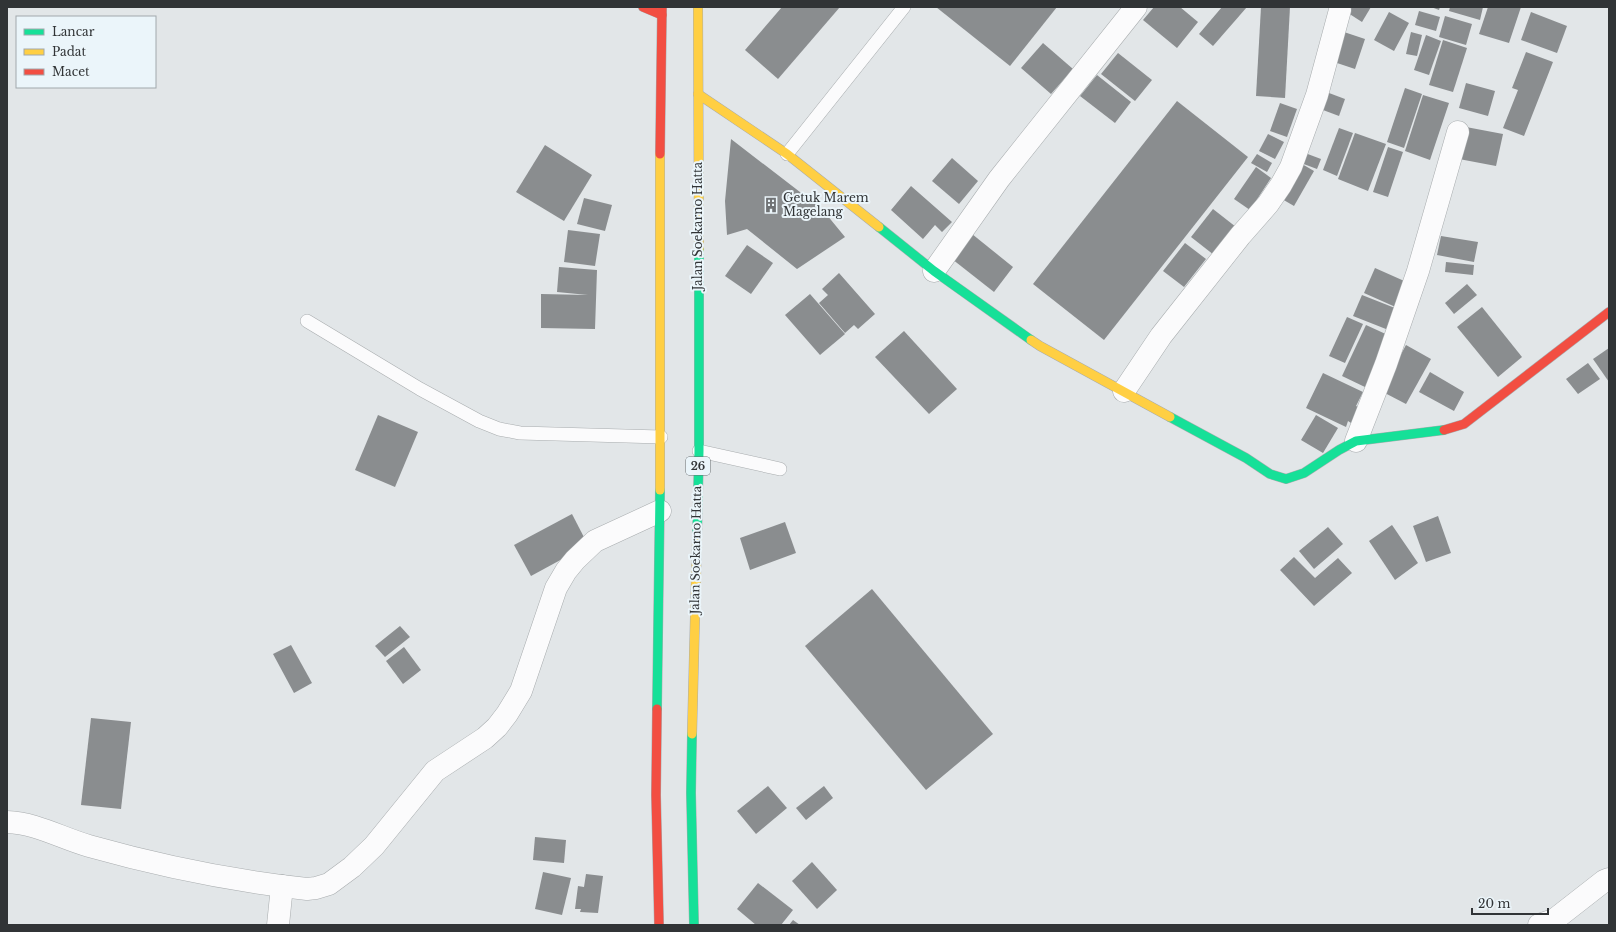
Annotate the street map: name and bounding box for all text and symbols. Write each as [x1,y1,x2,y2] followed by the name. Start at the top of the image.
[16,16,156,88] legend
[52,24,95,39] text: Lancar
[52,44,86,59] text: Padat
[52,64,90,79] text: Macet
[690,161,705,292] street label: Jalan Soekarno Hatta
[783,190,869,219] place label: Getuk Marem Magelang
[762,196,780,214] building icon: Getuk Marem Magelang
[686,457,710,475] road number: 26
[687,485,704,616] street label: Jalan Soekarno Hatta
[1472,890,1548,916] scale bar
[1478,896,1510,911] text: 20 m

